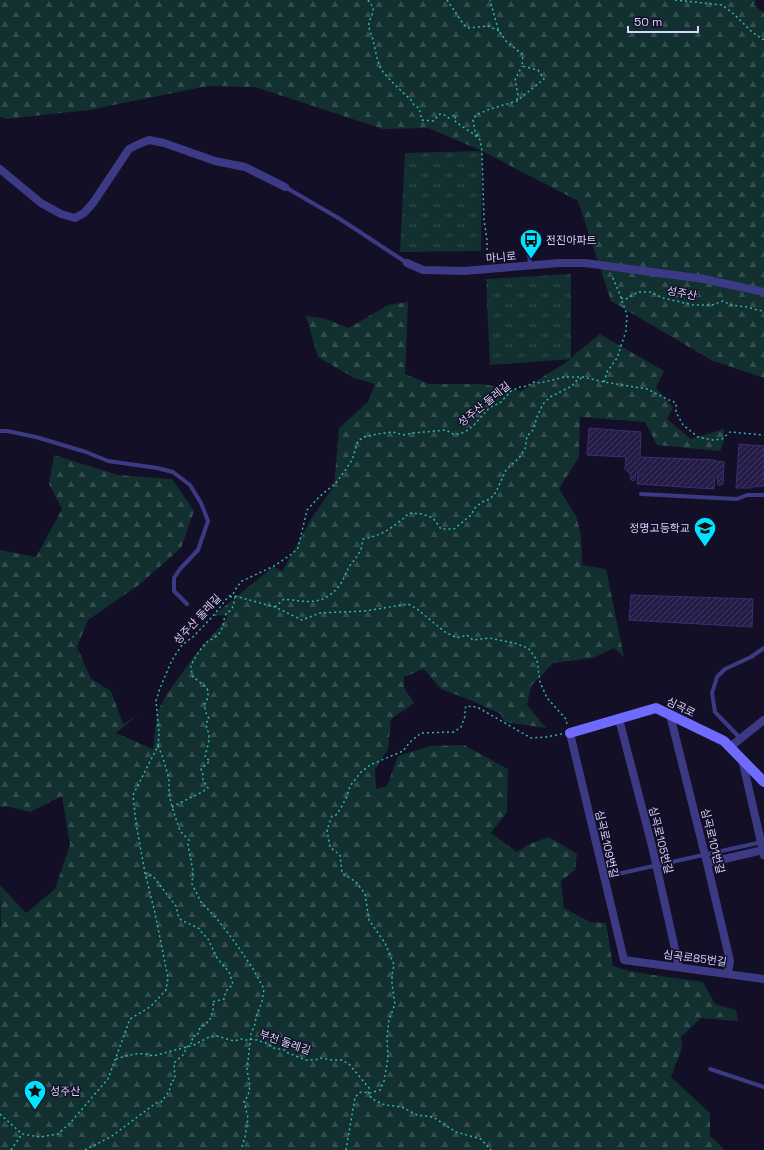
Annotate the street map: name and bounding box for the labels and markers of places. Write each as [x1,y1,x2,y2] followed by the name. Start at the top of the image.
[518,227,544,260] bus stop icon: 전진아파트
[546,233,597,247] place label: 전진아파트
[692,515,718,548] school or university icon: 정명고등학교
[629,521,690,535] place label: 정명고등학교
[22,1078,48,1111] place icon: 성주산
[50,1084,80,1098] place label: 성주산

